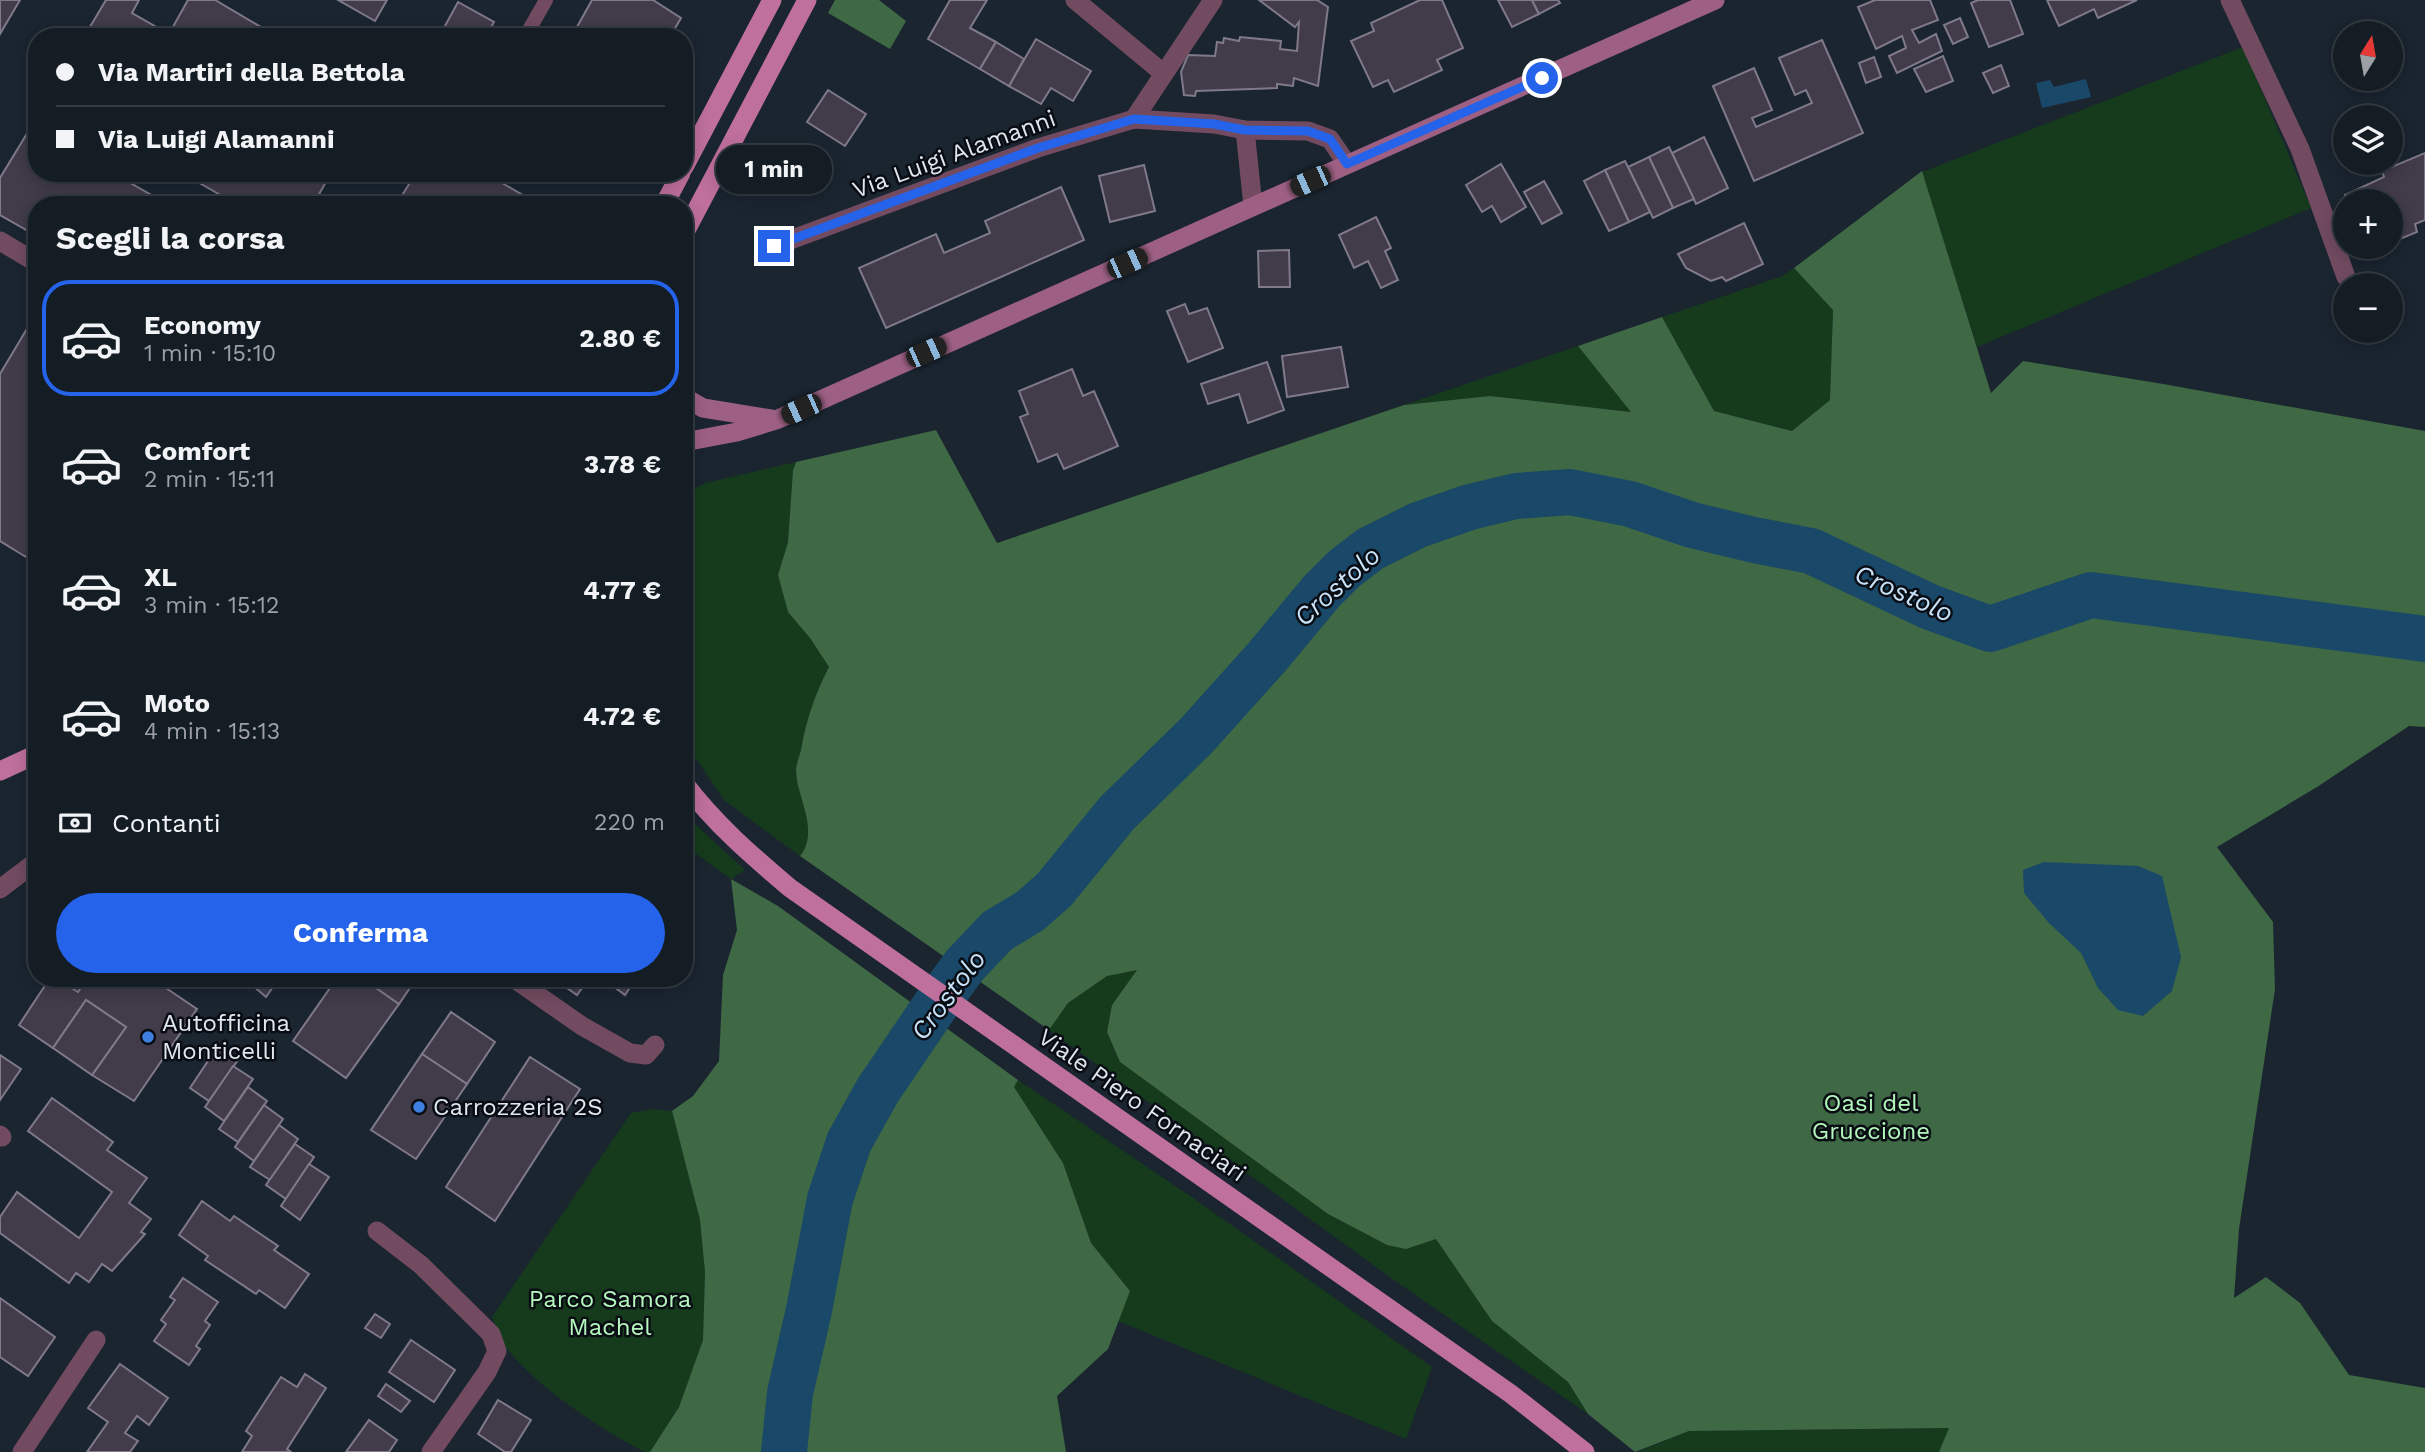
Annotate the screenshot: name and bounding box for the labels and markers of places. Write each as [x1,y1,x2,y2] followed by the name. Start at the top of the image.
[162,1009,290,1065] place label: Autofficina Monticelli
[140,1029,156,1045] marker: Autofficina Monticelli
[433,1093,603,1121] place label: Carrozzeria 2S
[411,1099,427,1115] marker: Carrozzeria 2S

